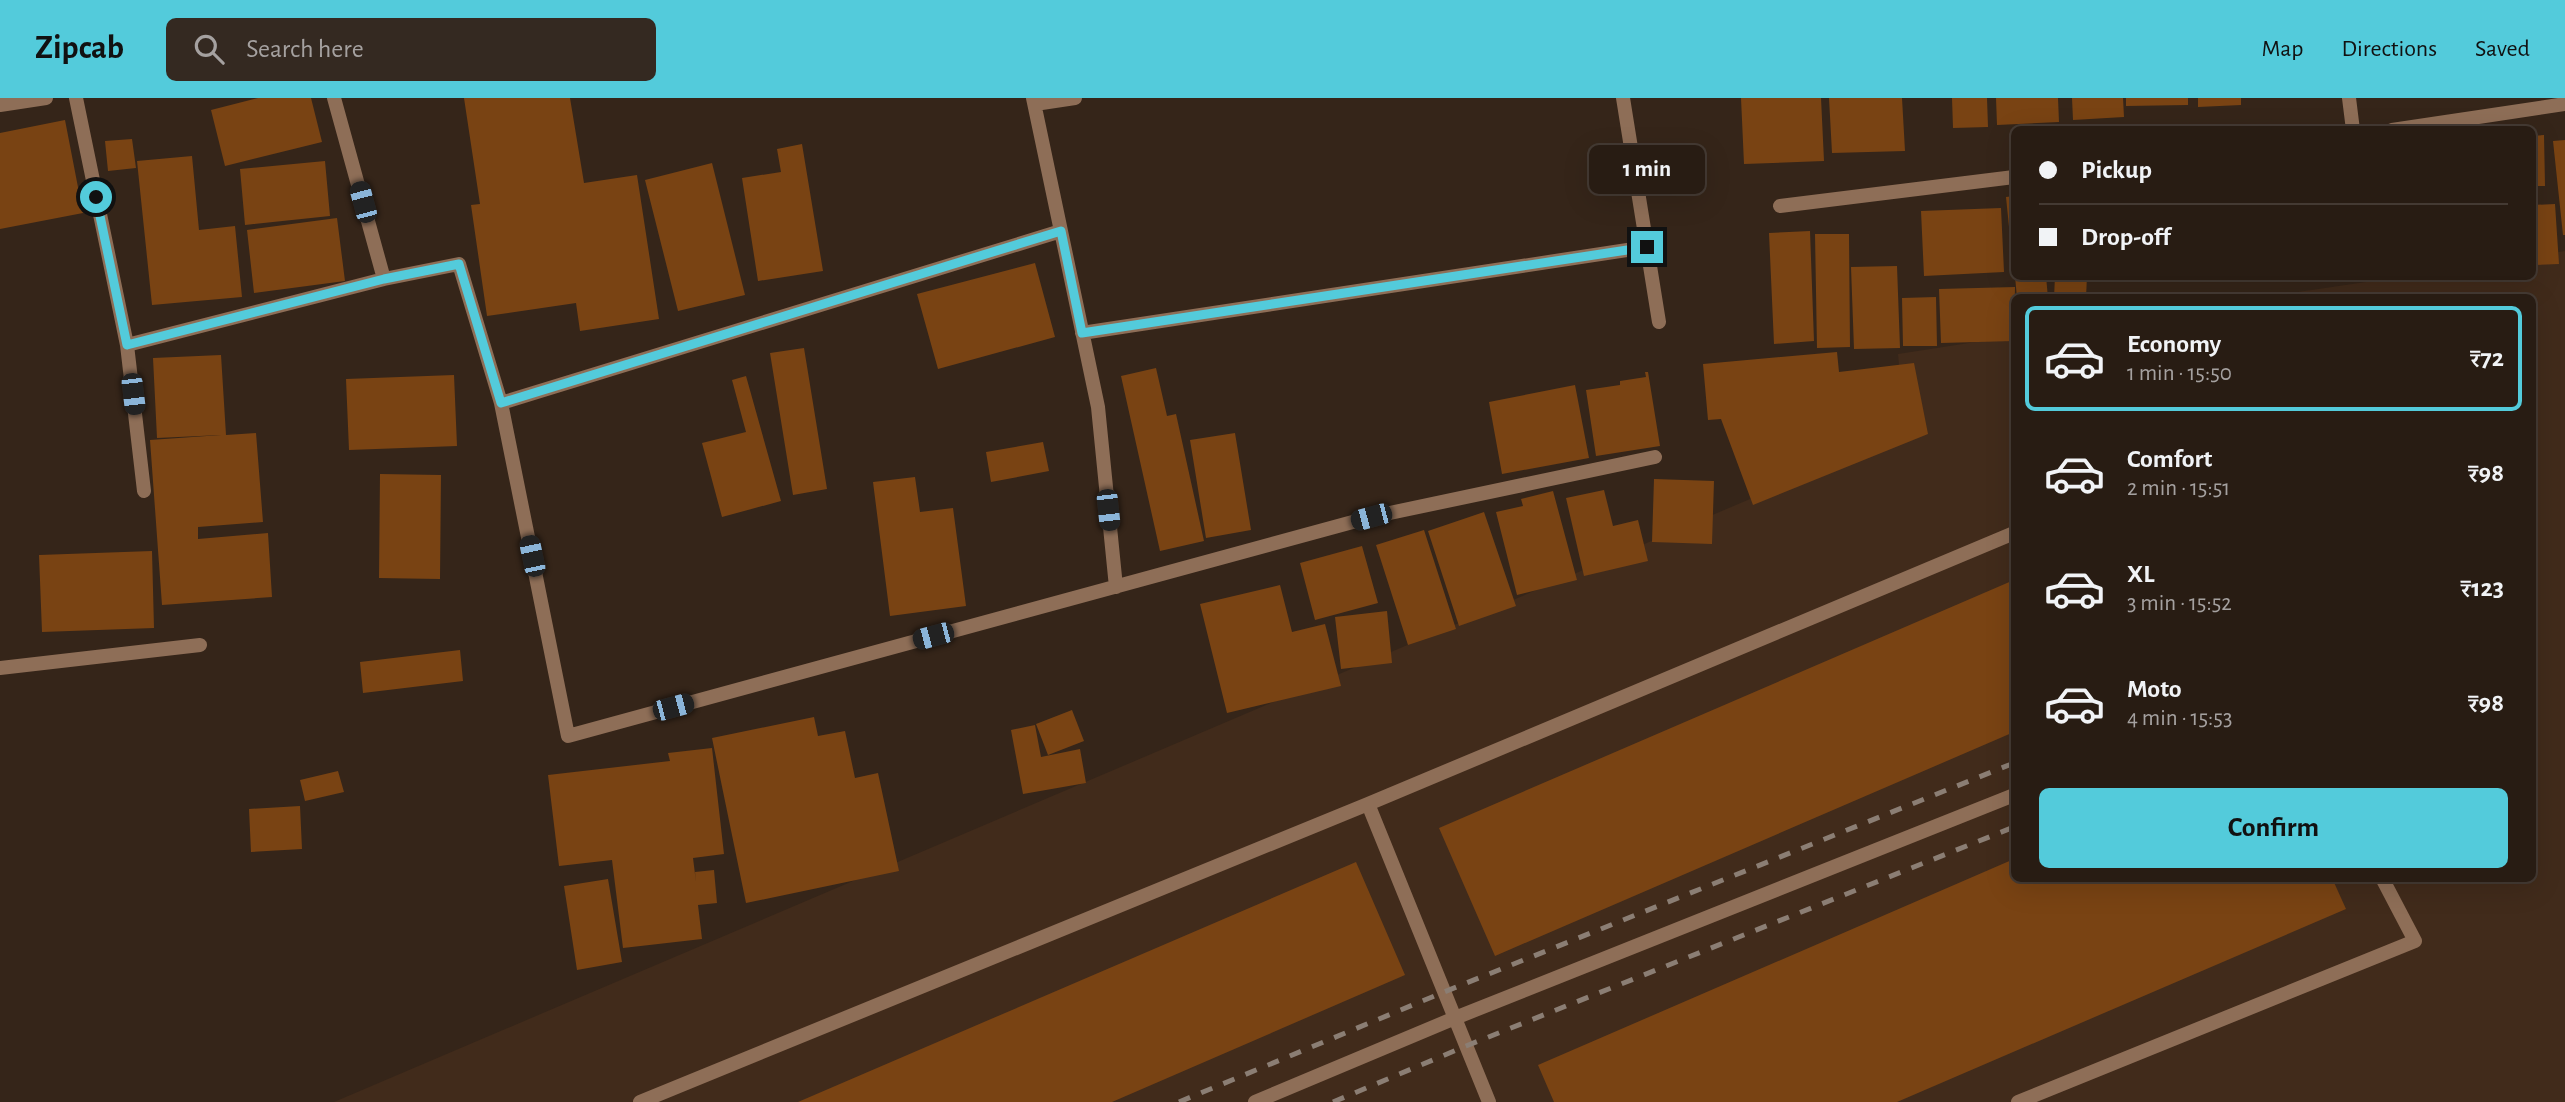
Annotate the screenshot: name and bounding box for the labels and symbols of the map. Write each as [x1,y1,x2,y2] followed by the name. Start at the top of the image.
[1589,145,1705,194] callout: 1 min
[348,179,379,225] car
[80,181,112,213] route start
[1631,231,1663,263] route end
[121,372,146,416] car
[1096,488,1121,532] car
[1348,501,1395,533] car
[518,533,547,579] car
[910,620,957,652] car
[650,691,697,723] car

